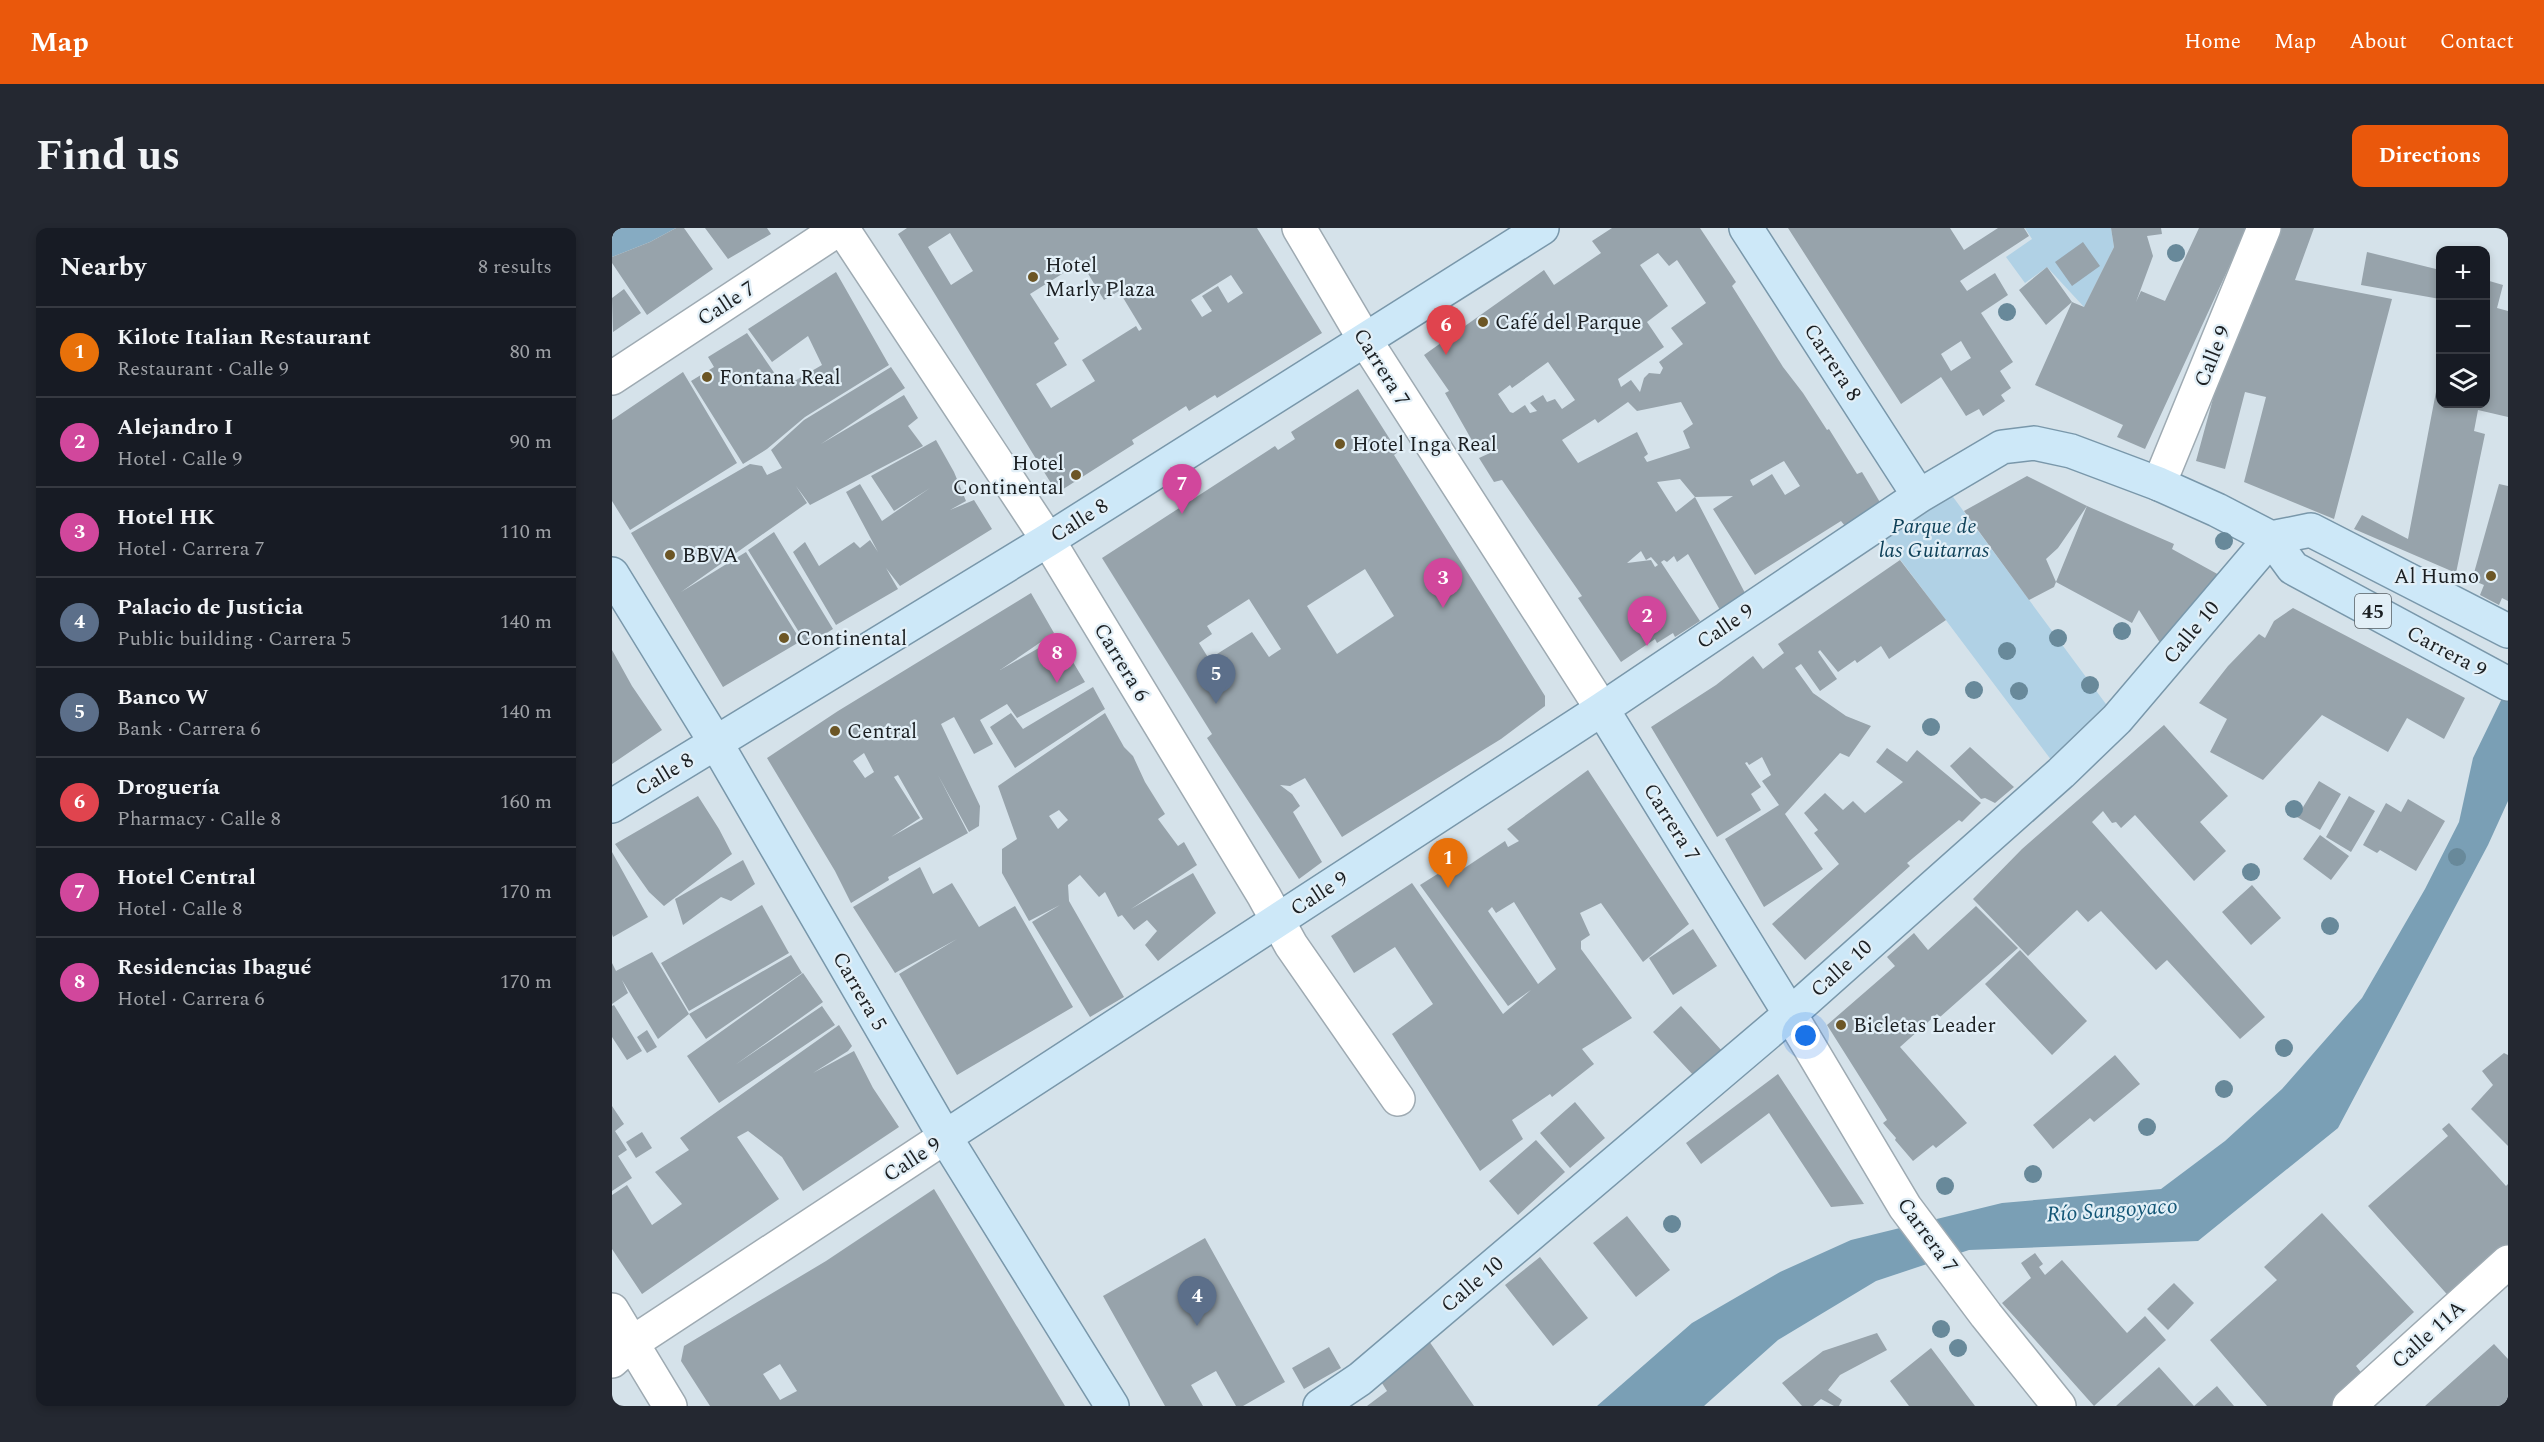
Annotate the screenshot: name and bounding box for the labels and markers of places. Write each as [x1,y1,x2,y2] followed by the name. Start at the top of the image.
[1045,250,1156,306] place label: Hotel Marly Plaza
[1026,270,1040,284] marker: Hotel Marly Plaza
[1426,306,1466,355] pin: 6
[1495,307,1641,339] place label: Café del Parque
[1476,315,1490,329] marker: Café del Parque
[719,362,841,394] place label: Fontana Real
[700,370,714,384] marker: Fontana Real
[1352,429,1497,461] place label: Hotel Inga Real
[1333,437,1347,451] marker: Hotel Inga Real
[953,448,1064,504] place label: Hotel Continental
[1162,464,1202,514] pin: 7
[1069,468,1083,482] marker: Hotel Continental
[682,540,739,572] place label: BBVA
[663,548,677,562] marker: BBVA
[1424,558,1462,608] pin: 3
[2394,561,2479,593] place label: Al Humo
[2484,569,2498,583] marker: Al Humo
[1628,596,1666,646] pin: 2
[796,623,907,655] place label: Continental
[777,631,791,645] marker: Continental
[1038,634,1076,683] pin: 8
[1196,654,1236,704] pin: 5
[847,716,917,748] place label: Central
[828,724,842,738] marker: Central
[1428,838,1468,888] pin: 1
[1853,1010,1996,1042] place label: Bicletas Leader
[1834,1018,1848,1032] marker: Bicletas Leader
[1178,1276,1216,1326] pin: 4

